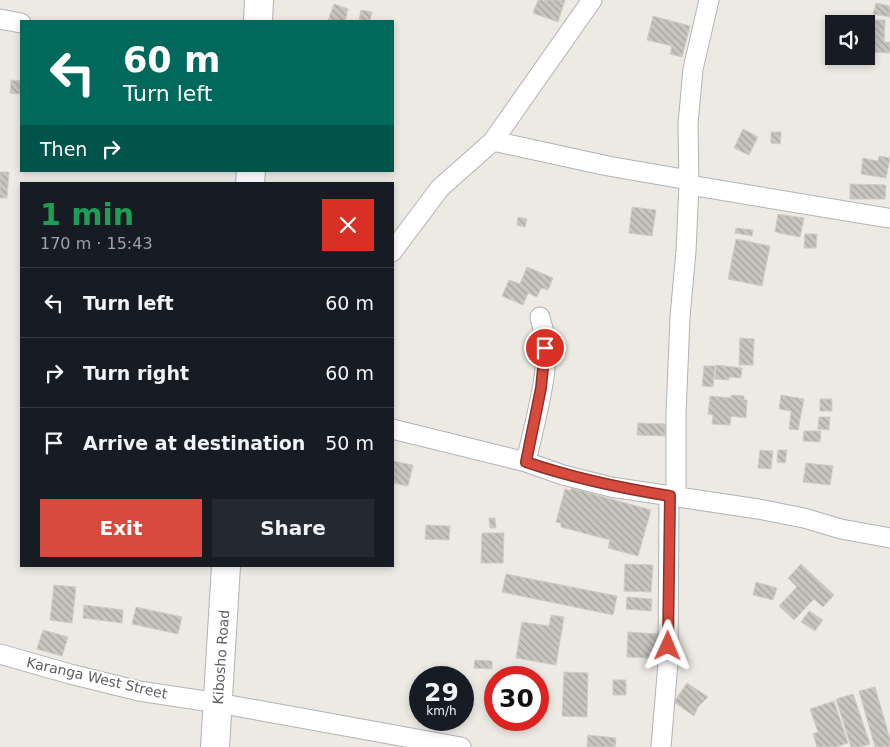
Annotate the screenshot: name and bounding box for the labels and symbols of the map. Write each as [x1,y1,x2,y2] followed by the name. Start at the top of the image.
[524,327,566,369] pin
[210,609,232,705] street label: Kibosho Road
[641,619,693,671] position arrow
[25,654,169,702] street label: Karanga West Street
[484,666,549,731] speed limit sign: 30

